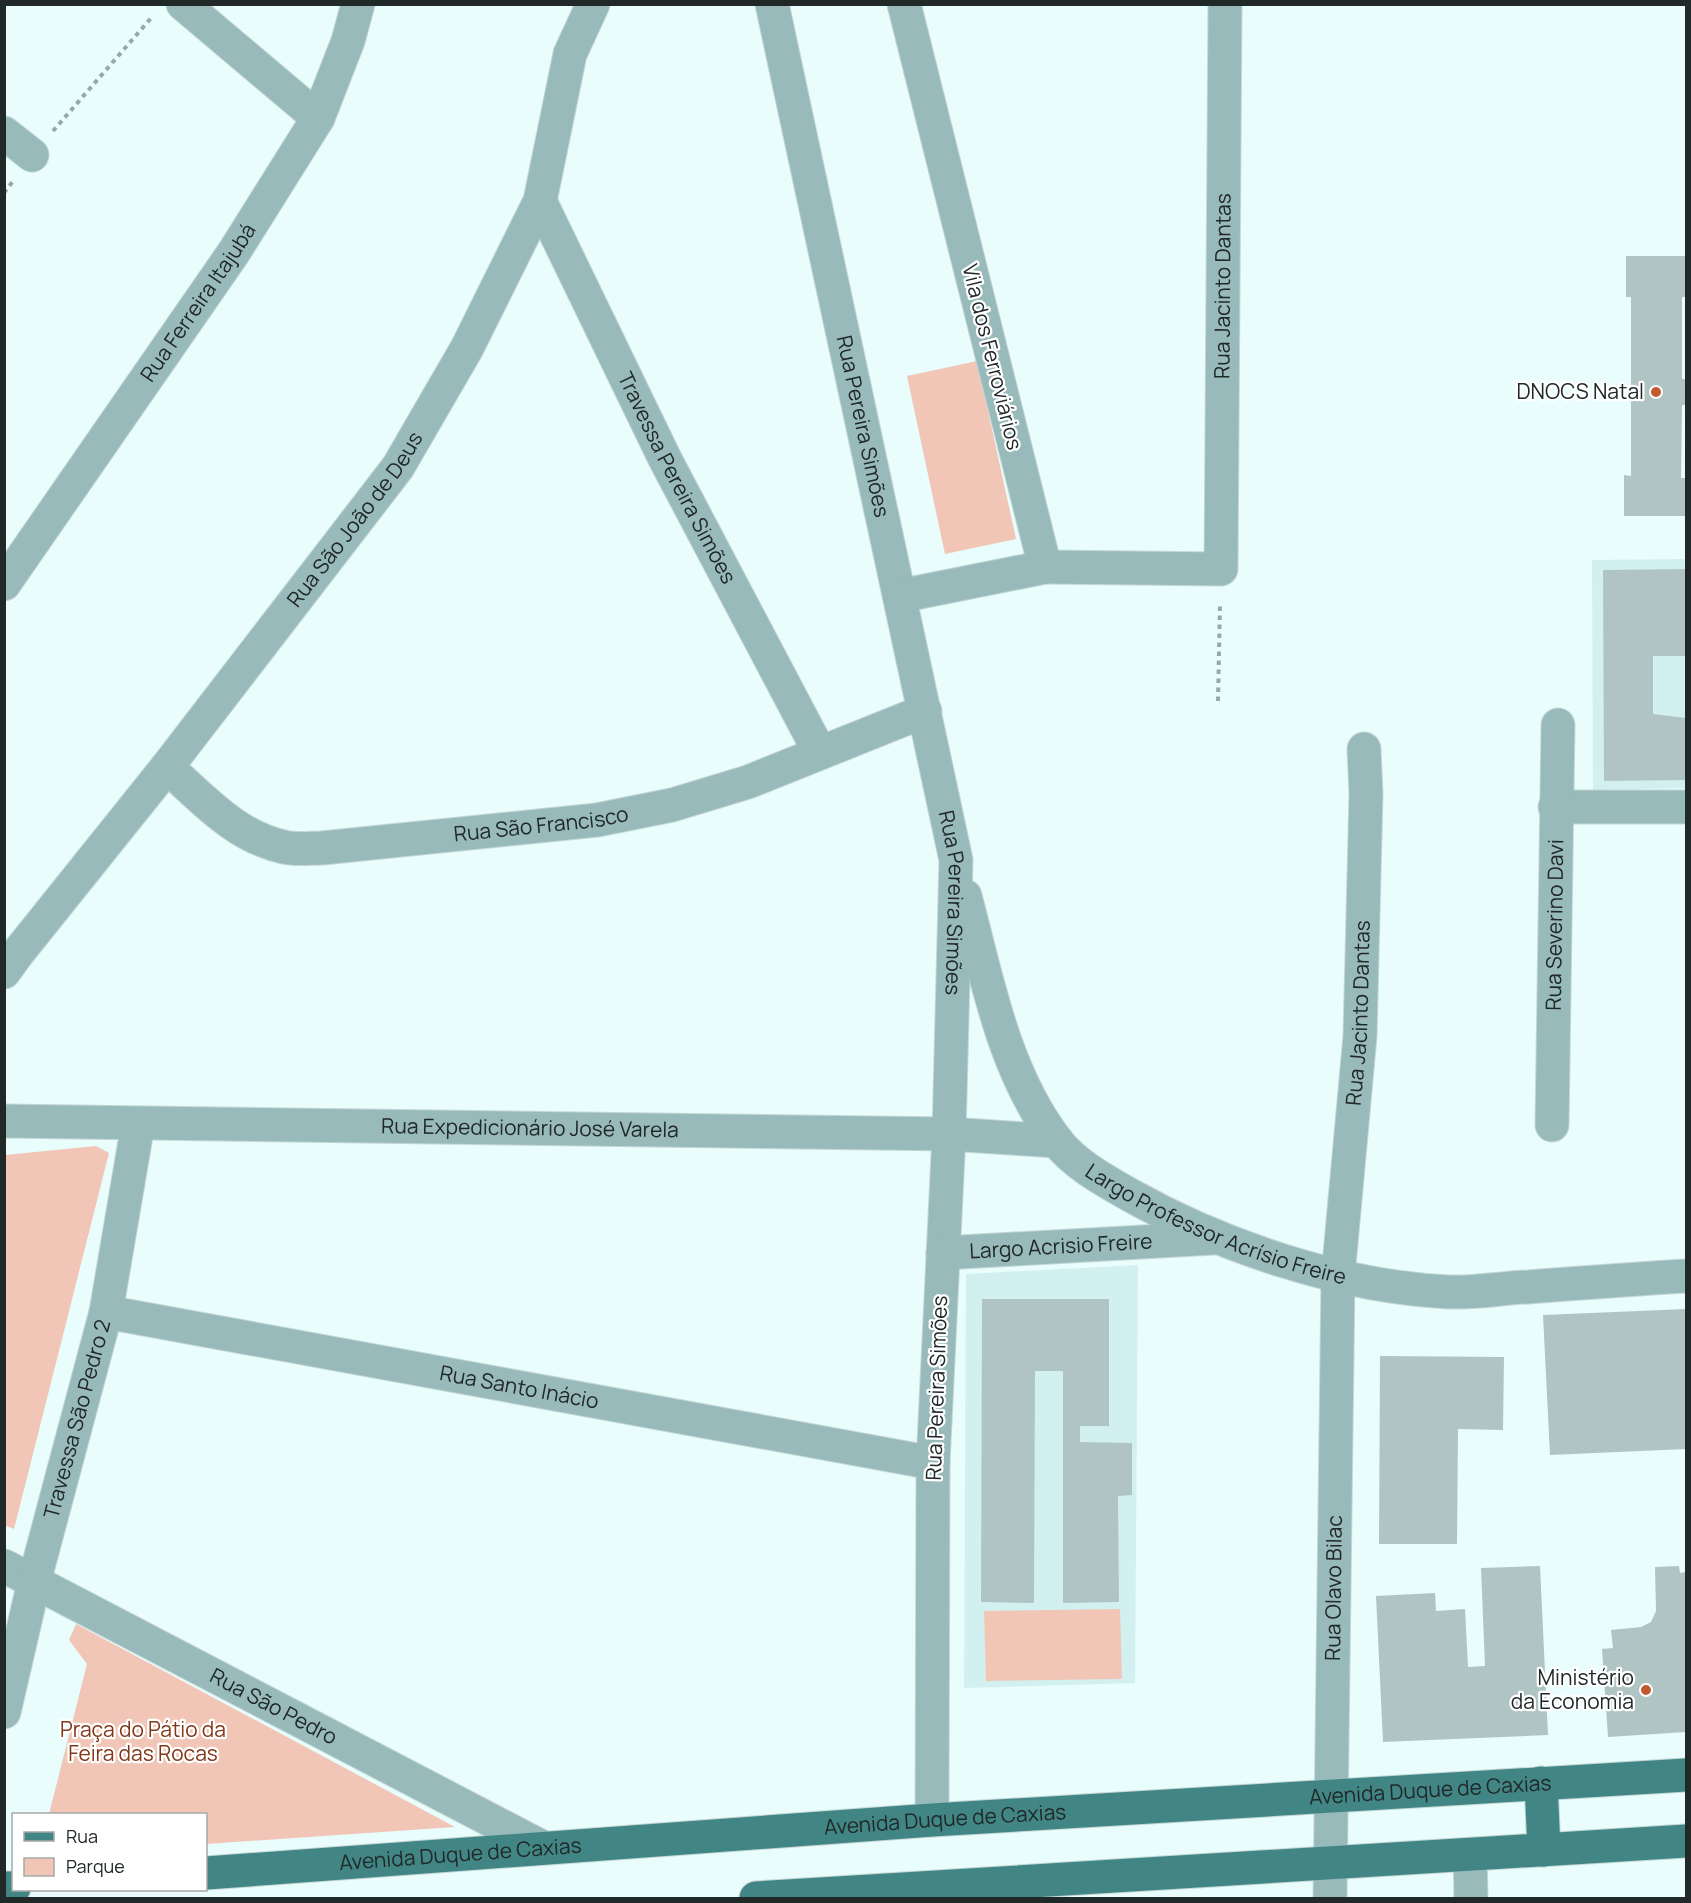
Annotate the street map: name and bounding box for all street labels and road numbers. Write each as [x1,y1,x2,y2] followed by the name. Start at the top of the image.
[1207,193,1237,379] street label: Rua Jacinto Dantas
[133,218,262,387] street label: Rua Ferreira Itajubá
[956,261,1030,453] street label: Vila dos Ferroviários
[831,333,897,520] street label: Rua Pereira Simões
[612,367,743,588] street label: Travessa Pereira Simões
[280,426,429,613] street label: Rua São João de Deus
[452,799,631,848] street label: Rua São Francisco
[933,808,972,996] street label: Rua Pereira Simões
[1539,839,1569,1011] street label: Rua Severino Davi
[1339,920,1376,1107] street label: Rua Jacinto Dantas
[381,1111,679,1143] street label: Rua Expedicionário José Varela
[1080,1157,1349,1290] street label: Largo Professor Acrísio Freire
[968,1226,1153,1265] street label: Largo Acrisio Freire
[919,1295,953,1481] street label: Rua Pereira Simões
[37,1316,116,1521] street label: Travessa São Pedro 2
[438,1358,601,1415] street label: Rua Santo Inácio
[1318,1515,1348,1661] street label: Rua Olavo Bilac
[205,1661,342,1751] street label: Rua São Pedro
[1308,1768,1552,1810] street label: Avenida Duque de Caxias
[823,1797,1067,1841] street label: Avenida Duque de Caxias
[338,1831,582,1876] street label: Avenida Duque de Caxias

